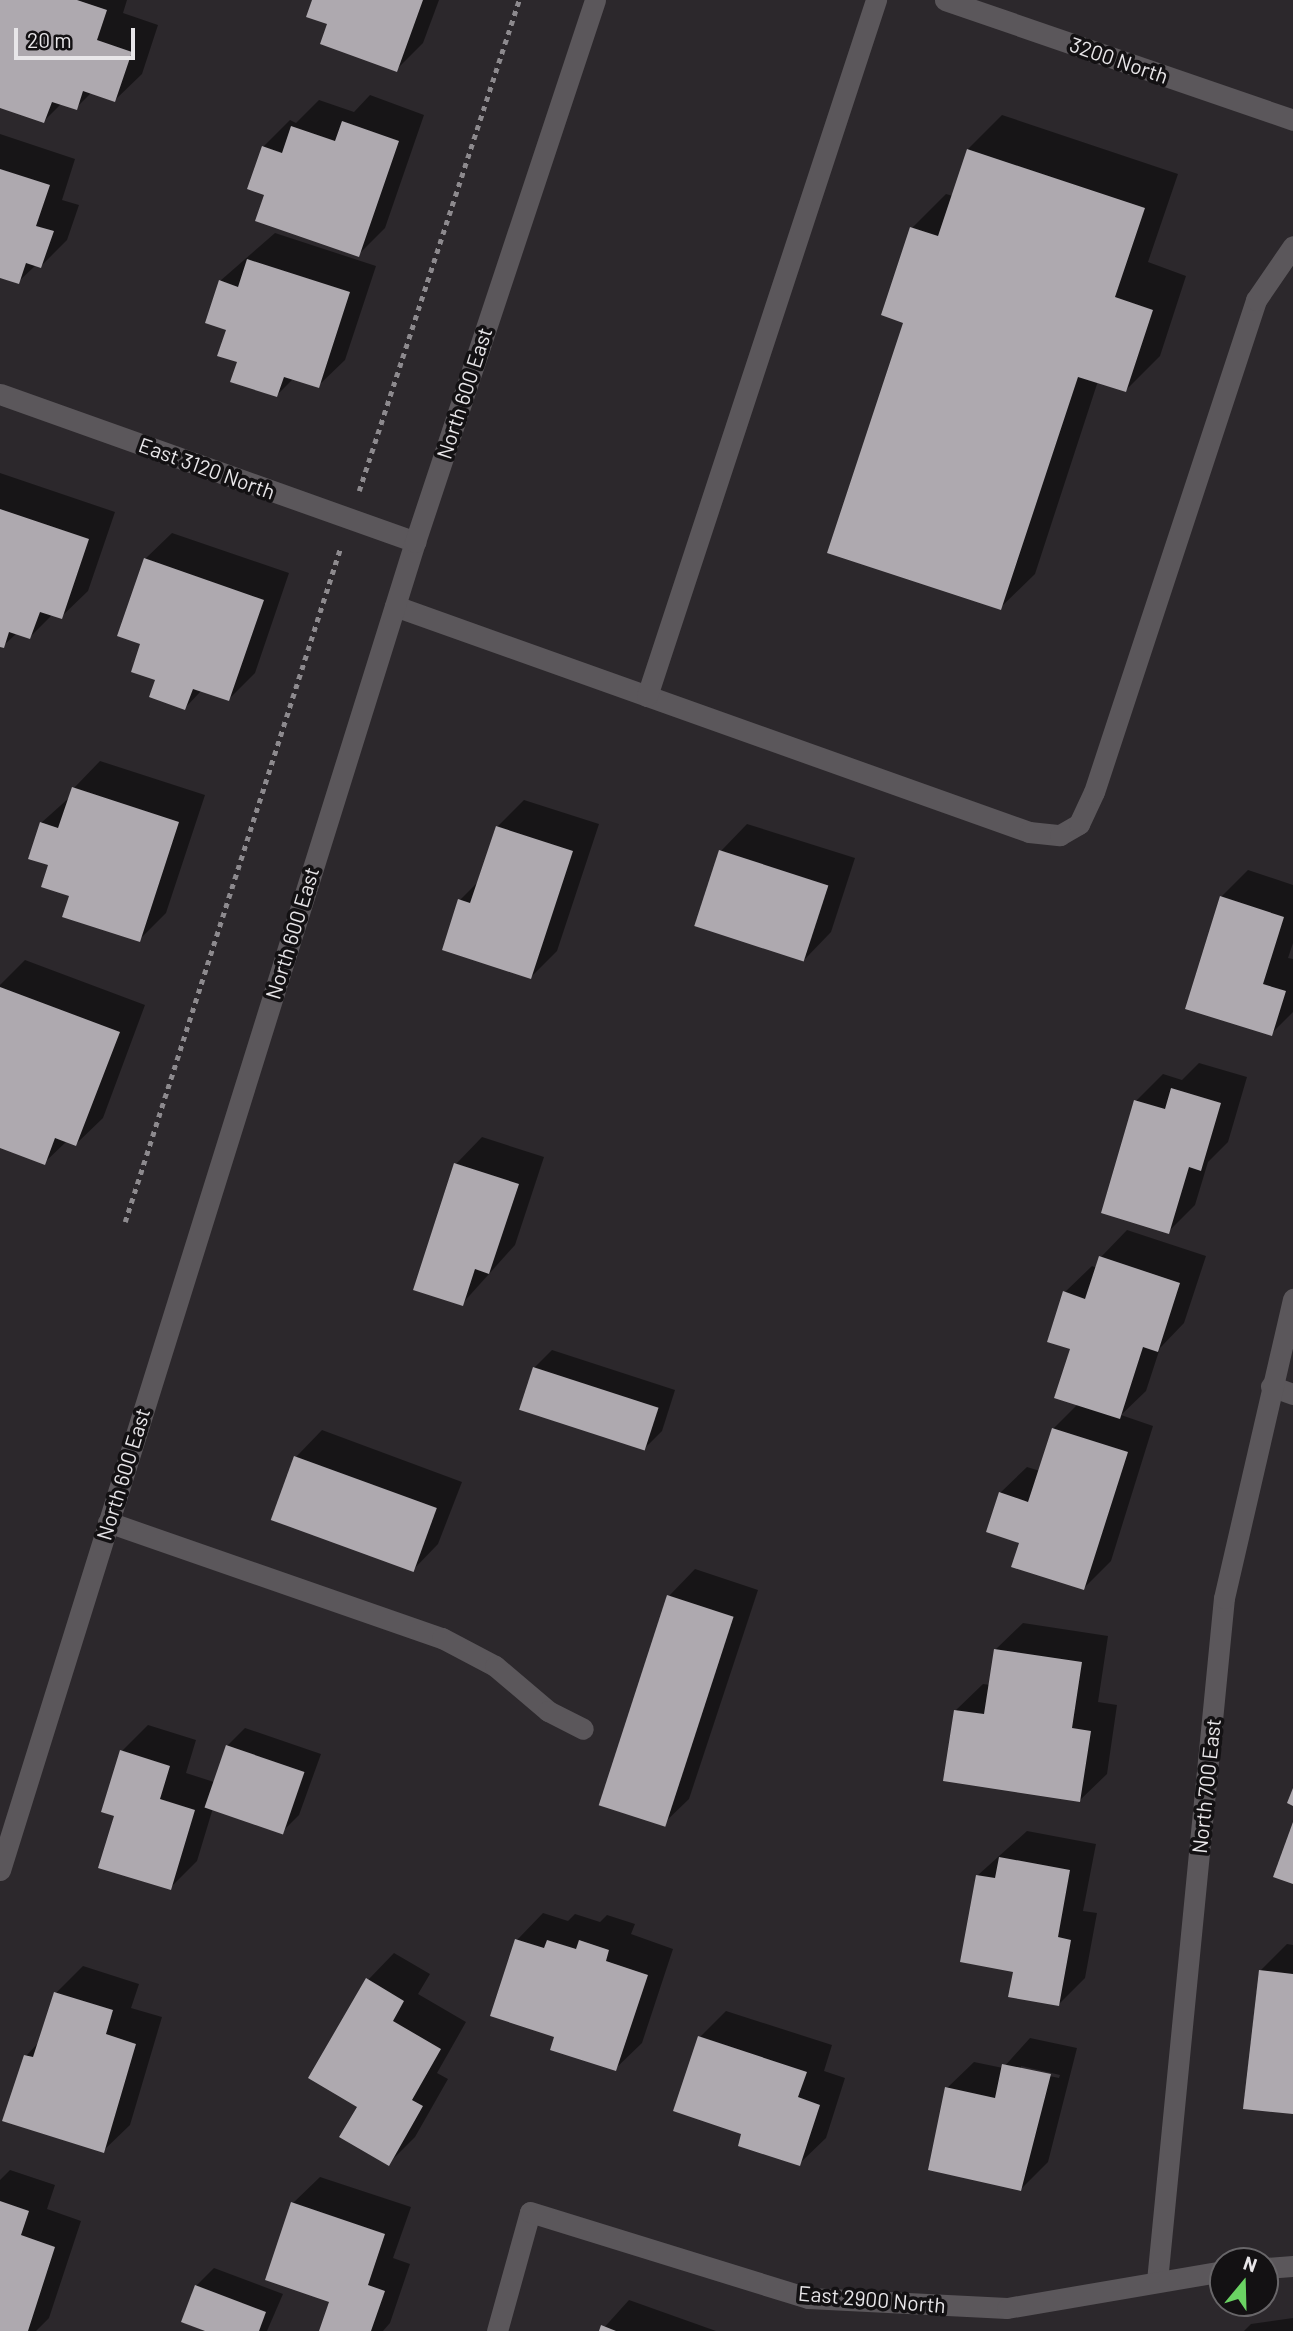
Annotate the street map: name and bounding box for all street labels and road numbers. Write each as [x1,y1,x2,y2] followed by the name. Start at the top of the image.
[1066,31,1172,89] street label: 3200 North
[431,324,497,462] street label: North 600 East
[135,432,279,504] street label: East 3120 North
[260,864,324,1002] street label: North 600 East
[91,1405,155,1543] street label: North 600 East
[1186,1717,1226,1855] street label: North 700 East
[797,2280,947,2318] street label: East 2900 North

